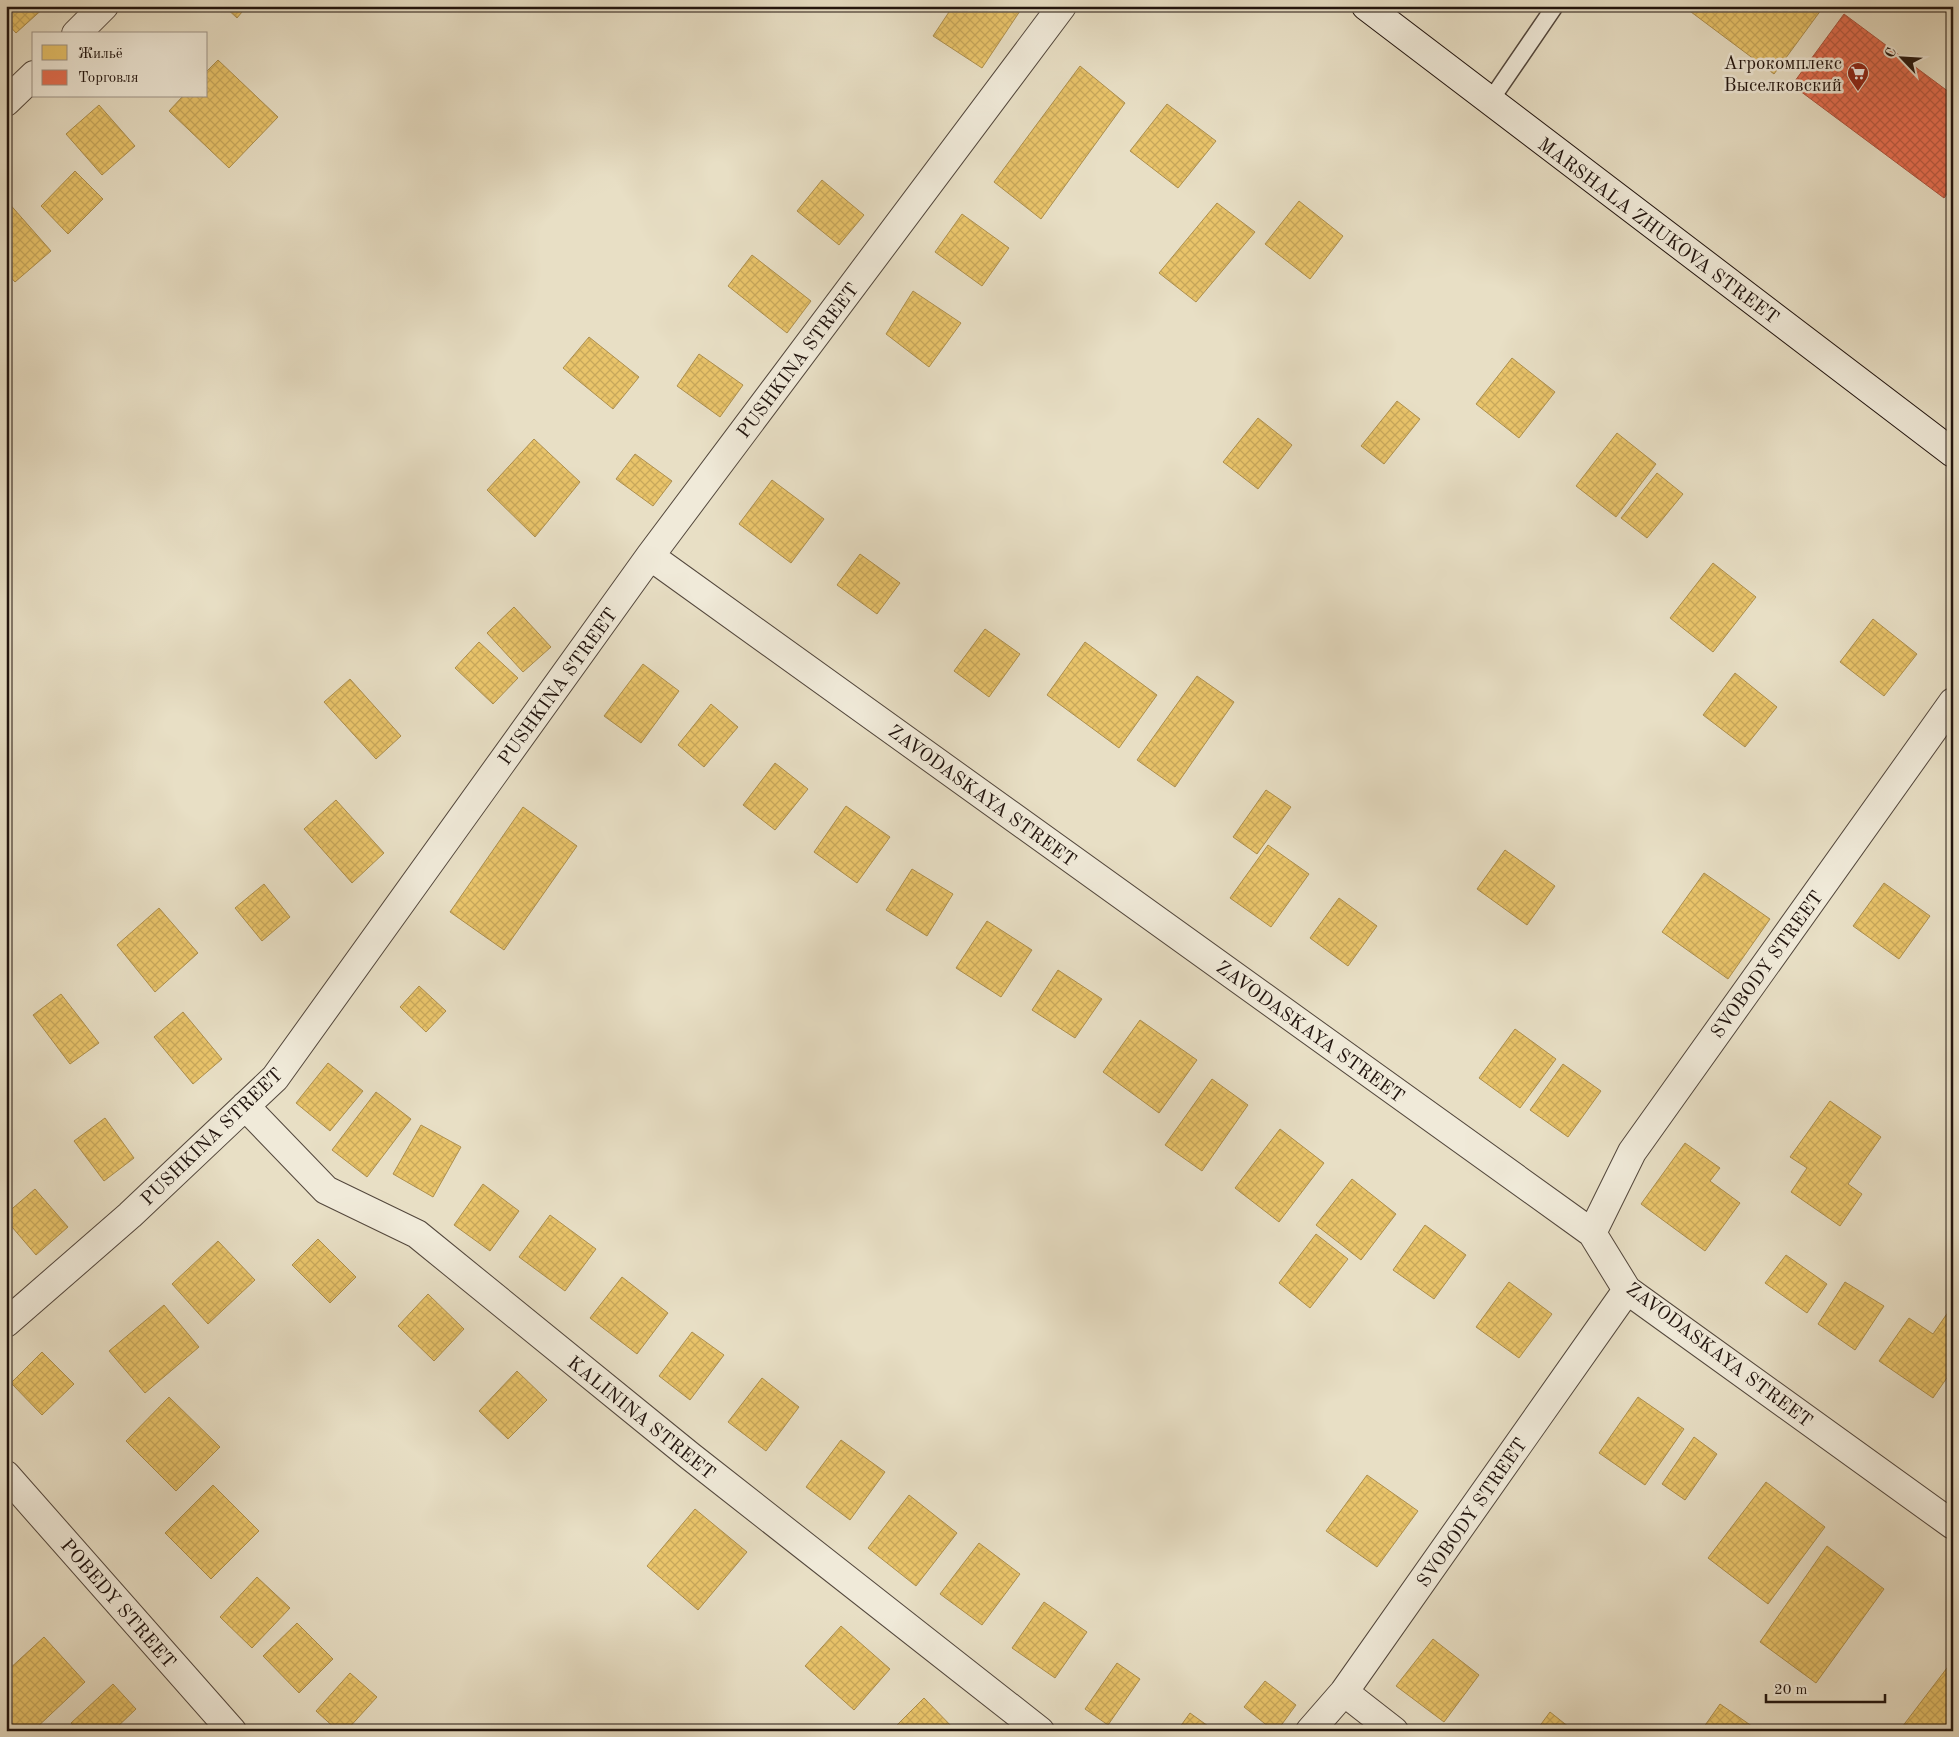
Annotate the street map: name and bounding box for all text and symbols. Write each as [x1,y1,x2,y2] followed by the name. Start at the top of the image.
[32,32,208,98] legend
[1876,32,1926,82] north arrow
[1883,46,1899,60] text: С
[78,47,123,62] text: Жильё
[1723,55,1842,96] place label: Агрокомплекс Выселковский
[1846,61,1870,92] supermarket icon: Агрокомплекс Выселковский
[78,71,139,86] text: Торговля
[1534,135,1781,329] street label: MARSHALA ZHUKOVA STREET
[735,281,863,443] street label: PUSHKINA STREET
[496,606,622,769] street label: PUSHKINA STREET
[884,723,1079,872] street label: ZAVODASKAYA STREET
[1708,888,1828,1043] street label: SVOBODY STREET
[1212,959,1407,1108] street label: ZAVODASKAYA STREET
[138,1065,287,1210] street label: PUSHKINA STREET
[1622,1280,1815,1432] street label: ZAVODASKAYA STREET
[563,1354,718,1484] street label: KALININA STREET
[1415,1436,1532,1591] street label: SVOBODY STREET
[56,1536,178,1673] street label: POBEDY STREET
[1766,1672,1885,1704] scale bar
[1774,1683,1808,1698] text: 20 m

